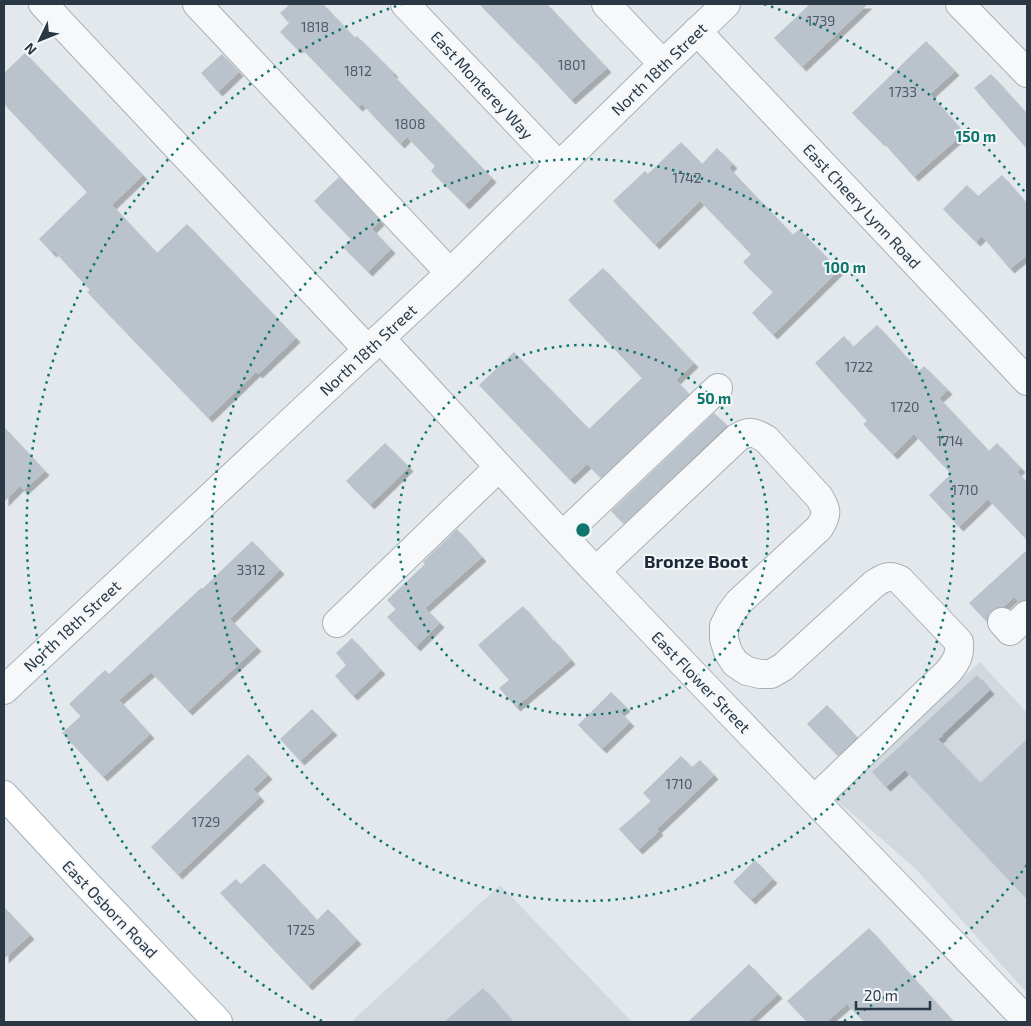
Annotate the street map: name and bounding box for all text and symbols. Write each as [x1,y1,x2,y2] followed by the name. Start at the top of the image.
[807,12,835,29] house number: 1739
[15,15,65,65] north arrow
[301,18,329,35] house number: 1818
[607,18,710,119] street label: North 18th Street
[427,27,538,143] street label: East Monterey Way
[20,40,40,59] text: N
[558,56,586,73] house number: 1801
[344,62,372,79] house number: 1812
[889,83,917,100] house number: 1733
[394,115,426,132] house number: 1808
[956,127,996,145] text: 150 m
[800,139,925,272] street label: East Cheery Lynn Road
[672,169,702,186] house number: 1742
[824,258,866,276] text: 100 m
[315,300,420,399] street label: North 18th Street
[845,358,873,375] house number: 1722
[697,389,731,407] text: 50 m
[890,398,920,415] house number: 1720
[937,432,963,449] house number: 1714
[952,481,978,498] house number: 1710
[574,521,592,539] centre of rings
[644,550,749,572] district label: Bronze Boot
[236,561,266,578] house number: 3312
[19,576,124,675] street label: North 18th Street
[648,627,755,736] street label: East Flower Street
[666,775,692,792] house number: 1710
[192,813,220,830] house number: 1729
[59,856,162,962] street label: East Osborn Road
[287,921,315,938] house number: 1725
[856,978,930,1010] scale bar
[864,986,898,1004] text: 20 m

